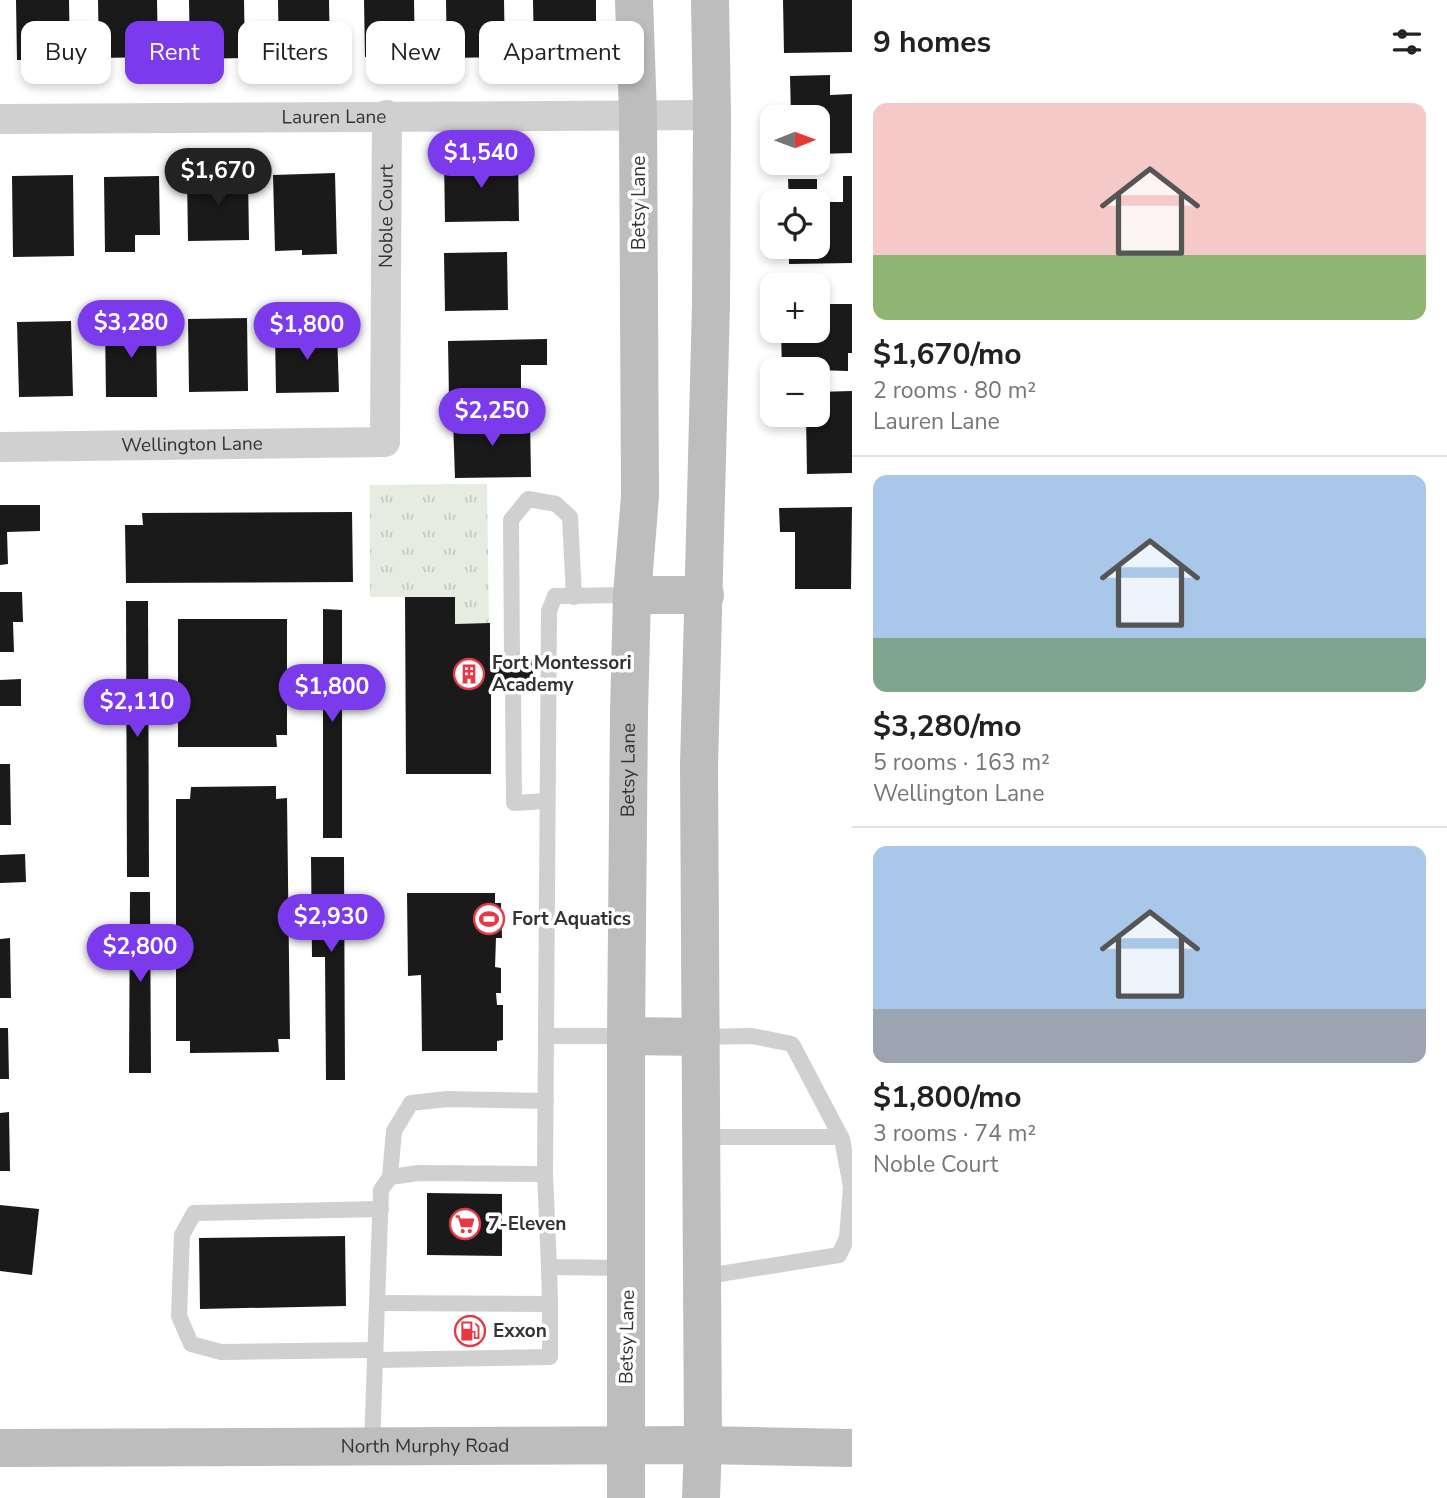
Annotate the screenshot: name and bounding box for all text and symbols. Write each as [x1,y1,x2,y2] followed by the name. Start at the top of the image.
[21,21,111,84] chip: Buy
[125,21,224,84] chip: Rent
[238,21,352,84] chip: Filters
[366,21,465,84] chip: New
[479,21,644,84] chip: Apartment
[873,22,991,63] text: 9 homes
[1388,23,1426,61] icon: filters
[281,104,387,130] street label: Lauren Lane
[760,105,830,175] north arrow
[760,105,830,427] map controls
[424,130,538,190] pin: $1,540
[444,137,518,168] text: $1,540
[161,148,275,208] pin: $1,670
[1087,148,1213,274] icon: home
[181,155,255,186] text: $1,670
[626,156,652,250] street label: Betsy Lane
[373,164,400,268] street label: Noble Court
[760,189,830,259] button: locate
[760,273,830,343] button: +
[74,300,188,360] pin: $3,280
[250,302,364,362] pin: $1,800
[94,307,168,338] text: $3,280
[270,309,344,340] text: $1,800
[873,334,1022,375] text: $1,670/mo
[760,357,830,427] button: −
[873,375,1036,406] text: 2 rooms · 80 m²
[435,388,549,448] pin: $2,250
[455,395,529,426] text: $2,250
[873,406,1000,437] text: Lauren Lane
[121,431,263,458] street label: Wellington Lane
[1087,520,1213,646] icon: home
[492,650,632,698] place label: Fort Montessori Academy
[452,657,486,691] building icon: Fort Montessori Academy
[275,664,389,724] pin: $1,800
[295,671,369,702] text: $1,800
[80,680,194,739] pin: $2,110
[100,686,174,717] text: $2,110
[873,706,1022,747] text: $3,280/mo
[615,723,642,817] street label: Betsy Lane
[873,747,1050,778] text: 5 rooms · 163 m²
[873,778,1044,809] text: Wellington Lane
[1087,891,1213,1017] icon: home
[274,894,388,954] pin: $2,930
[294,901,368,932] text: $2,930
[472,902,506,936] sports icon: Fort Aquatics
[512,906,631,932] place label: Fort Aquatics
[83,925,197,984] pin: $2,800
[103,931,177,962] text: $2,800
[873,1077,1022,1118] text: $1,800/mo
[873,1118,1036,1149] text: 3 rooms · 74 m²
[873,1149,998,1180] text: Noble Court
[448,1207,482,1241] supermarket icon: 7-Eleven
[488,1211,566,1237] place label: 7-Eleven
[613,1290,641,1384] street label: Betsy Lane
[453,1314,487,1348] fuel station icon: Exxon
[493,1318,547,1344] place label: Exxon
[341,1433,509,1460] street label: North Murphy Road

